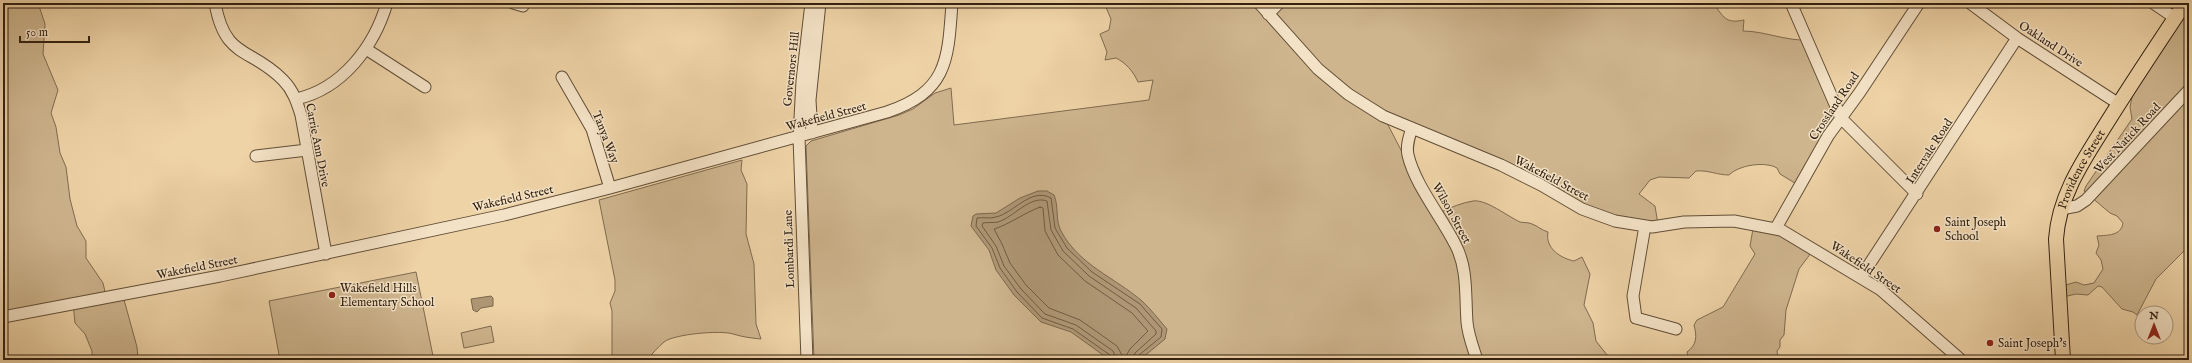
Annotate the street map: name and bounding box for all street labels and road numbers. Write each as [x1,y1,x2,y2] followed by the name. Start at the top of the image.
[2016,18,2086,71] street label: Oakland Drive
[780,30,803,107] street label: Governors Hill
[1806,69,1863,143] street label: Crossland Road
[784,99,868,134] street label: Wakefield Street
[2091,99,2164,177] street label: West Natick Road
[302,102,333,189] street label: Carrie Ann Drive
[589,109,622,165] street label: Tanya Way
[1903,115,1956,187] street label: Intervale Road
[2055,127,2109,211] street label: Providence Street
[1512,153,1592,204] street label: Wakefield Street
[1429,180,1474,246] street label: Wilson Street
[471,182,555,215] street label: Wakefield Street
[781,209,798,288] street label: Lombardi Lane
[1827,238,1904,297] street label: Wakefield Street
[155,252,239,283] street label: Wakefield Street

